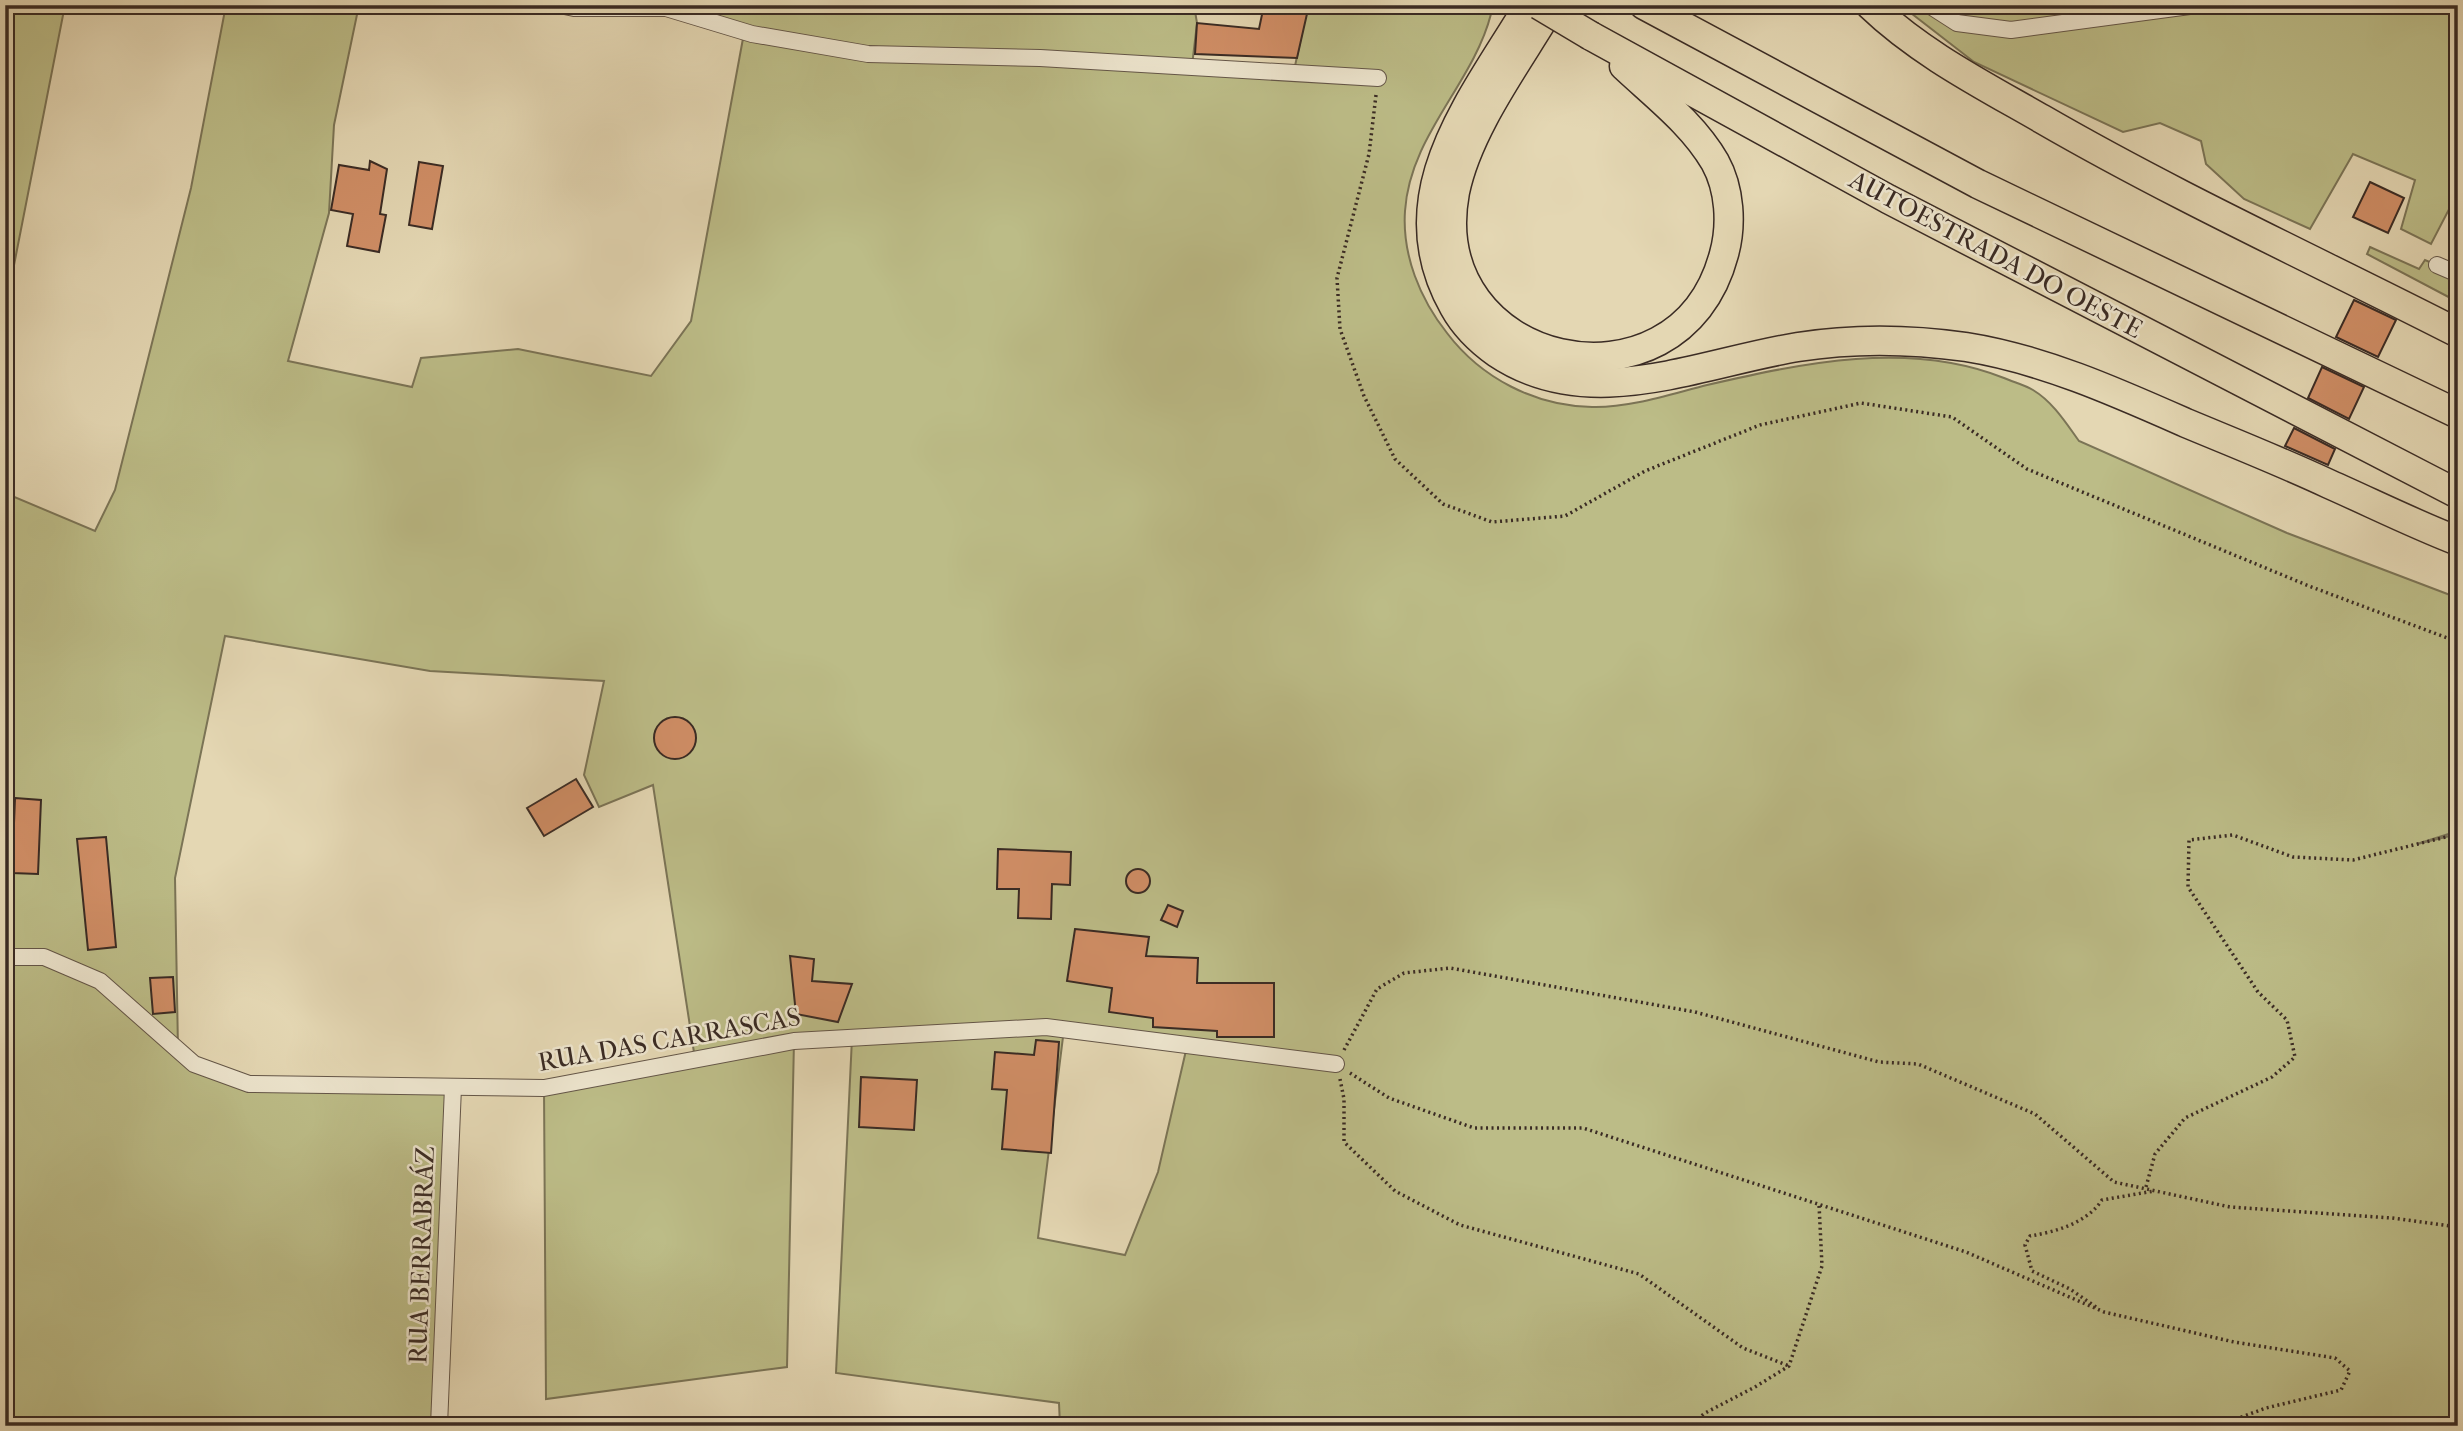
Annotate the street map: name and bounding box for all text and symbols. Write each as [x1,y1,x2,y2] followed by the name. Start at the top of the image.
[1843,163,2148,345] street label: AUTOESTRADA DO OESTE
[536,1001,803,1078] street label: RUA DAS CARRASCAS
[401,1146,441,1364] street label: RUA BERRABRÁZ

